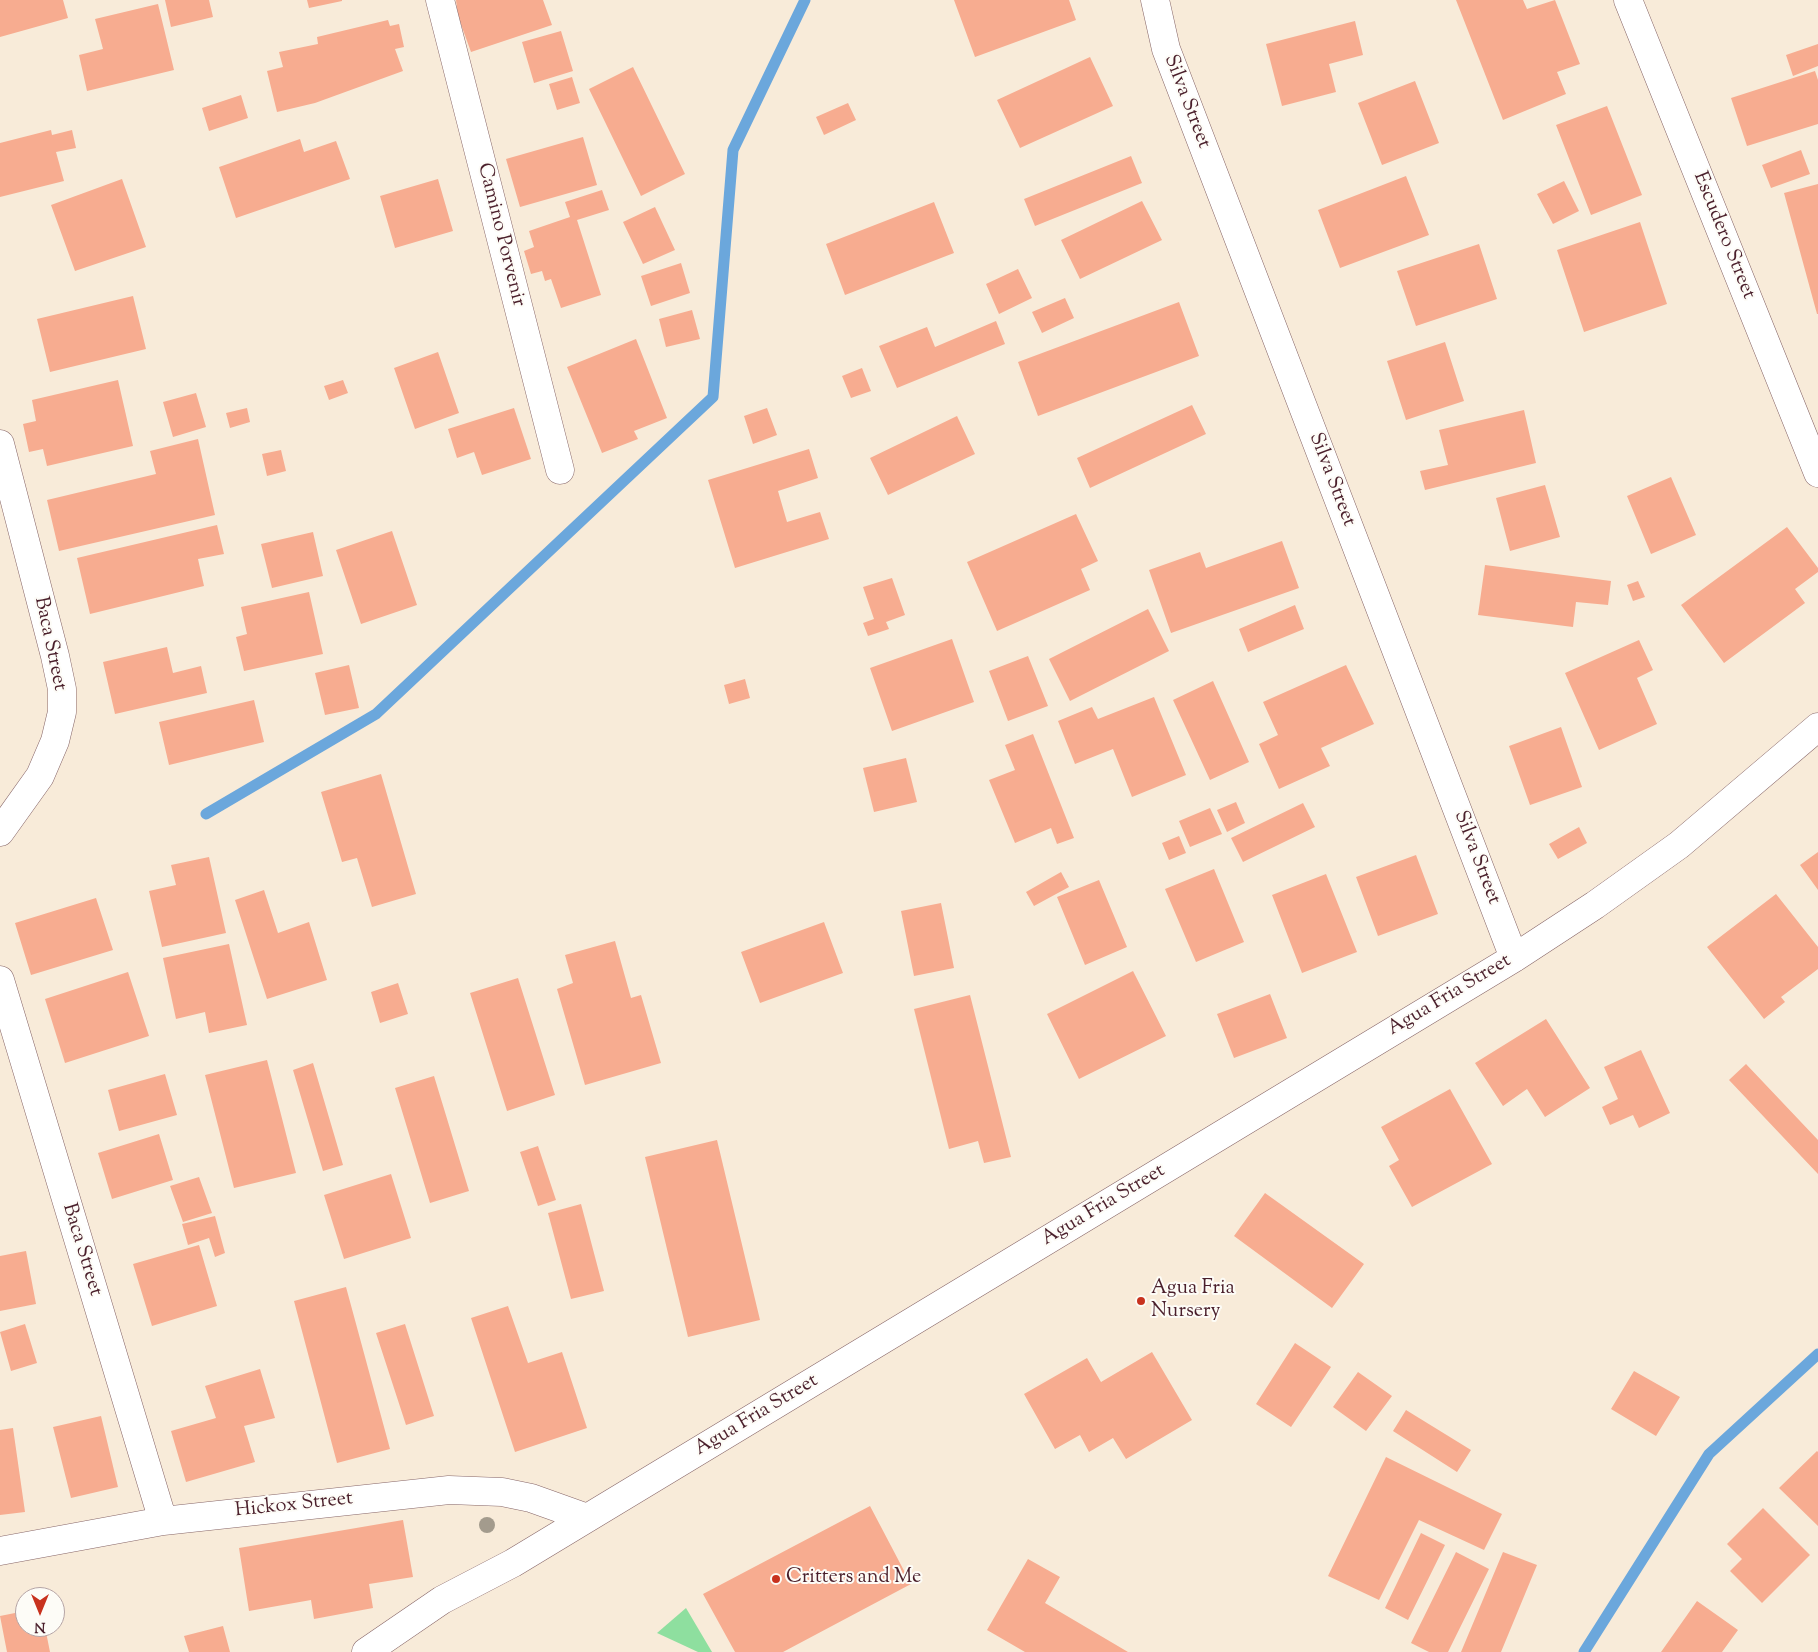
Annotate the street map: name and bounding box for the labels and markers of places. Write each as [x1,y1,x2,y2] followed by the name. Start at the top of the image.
[1151,1278,1235,1325] place label: Agua Fria Nursery
[1135,1295,1147,1307] marker: Agua Fria Nursery
[786,1567,921,1591] place label: Critters and Me
[770,1573,782,1585] marker: Critters and Me

